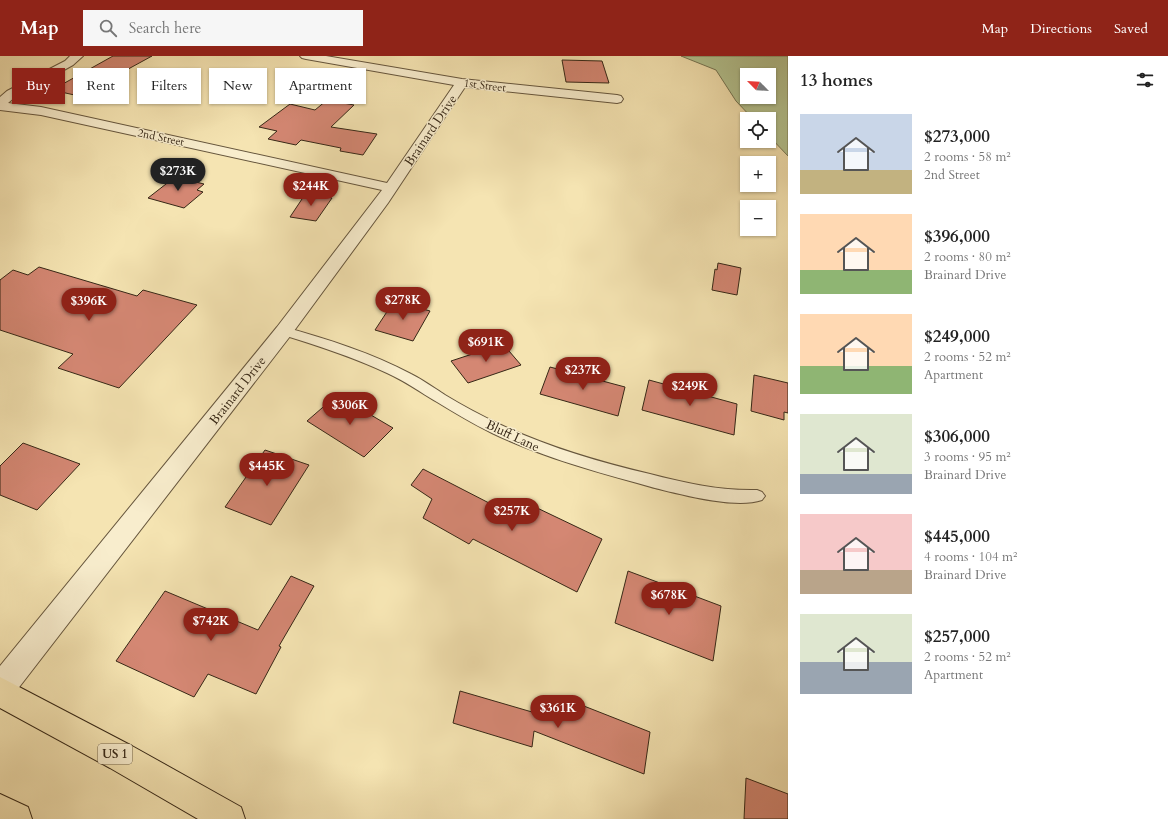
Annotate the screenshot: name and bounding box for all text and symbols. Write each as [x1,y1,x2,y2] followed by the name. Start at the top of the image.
[83,10,363,46] search box
[20,15,59,41] text: Map
[97,17,119,39] icon: search
[129,18,201,38] text: Search here
[982,19,1008,38] text: Map
[1030,19,1092,38] text: Directions
[1114,19,1148,38] text: Saved
[12,68,65,104] chip: Buy
[73,68,129,104] chip: Rent
[137,68,201,104] chip: Filters
[209,68,267,104] chip: New
[275,68,366,104] chip: Apartment
[740,68,776,104] north arrow
[740,68,776,236] map controls
[800,69,873,92] text: 13 homes
[1134,69,1156,91] icon: filters
[463,75,507,96] street label: 1st Street
[400,91,461,170] street label: Brainard Drive
[740,112,776,148] button: locate
[136,125,186,150] street label: 2nd Street
[924,125,990,148] text: $273,000
[832,130,880,178] icon: home
[924,148,1011,166] text: 2 rooms · 58 m²
[740,156,776,192] button: +
[150,158,206,192] pin: $273K
[159,162,197,180] text: $273K
[924,166,980,184] text: 2nd Street
[283,173,339,207] pin: $244K
[292,177,330,195] text: $244K
[740,200,776,236] button: −
[924,225,990,248] text: $396,000
[832,230,880,278] icon: home
[924,248,1011,266] text: 2 rooms · 80 m²
[924,266,1006,284] text: Brainard Drive
[375,287,431,321] pin: $278K
[61,288,117,322] pin: $396K
[384,291,422,309] text: $278K
[70,292,108,310] text: $396K
[924,325,990,348] text: $249,000
[458,329,514,363] pin: $691K
[832,330,880,378] icon: home
[467,333,505,351] text: $691K
[924,348,1011,366] text: 2 rooms · 52 m²
[205,353,270,429] street label: Brainard Drive
[555,357,611,391] pin: $237K
[564,361,602,379] text: $237K
[924,366,983,384] text: Apartment
[662,373,718,407] pin: $249K
[671,377,709,395] text: $249K
[322,392,378,426] pin: $306K
[331,396,369,414] text: $306K
[483,416,542,456] street label: Bluff Lane
[924,425,990,448] text: $306,000
[832,430,880,478] icon: home
[924,448,1011,466] text: 3 rooms · 95 m²
[239,453,295,487] pin: $445K
[248,457,286,475] text: $445K
[924,466,1006,484] text: Brainard Drive
[484,498,540,532] pin: $257K
[493,502,531,520] text: $257K
[924,525,990,548] text: $445,000
[832,530,880,578] icon: home
[924,548,1017,566] text: 4 rooms · 104 m²
[924,566,1006,584] text: Brainard Drive
[641,582,697,616] pin: $678K
[650,586,688,604] text: $678K
[183,608,239,642] pin: $742K
[192,612,230,630] text: $742K
[924,625,990,648] text: $257,000
[832,630,880,678] icon: home
[924,648,1011,666] text: 2 rooms · 52 m²
[924,666,983,684] text: Apartment
[530,695,586,729] pin: $361K
[539,699,577,717] text: $361K
[98,744,132,764] road number: US 1

